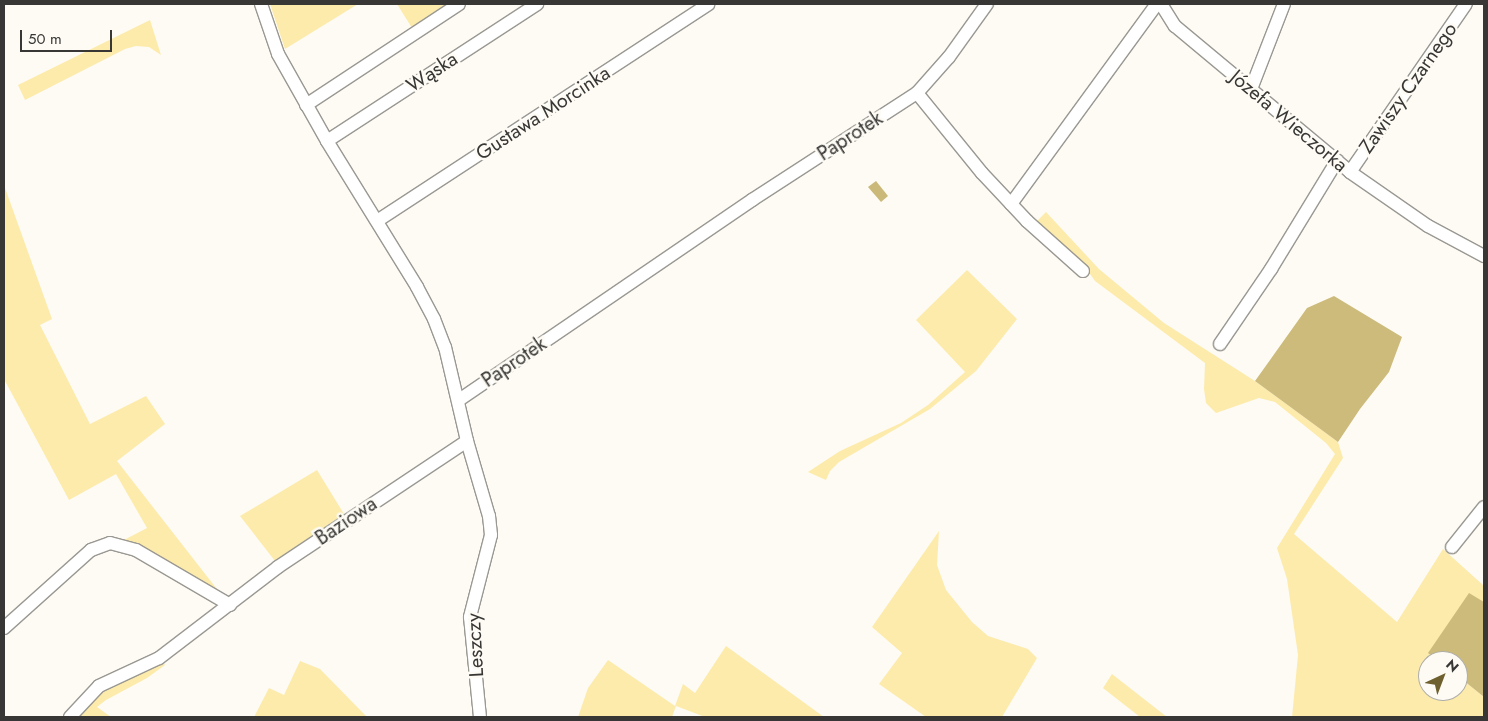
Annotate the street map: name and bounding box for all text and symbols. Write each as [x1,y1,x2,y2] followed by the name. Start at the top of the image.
[1354,18,1462,158] street label: Zawiszy Czarnego
[22,20,115,52] scale bar
[28,28,62,50] text: 50 m
[402,47,462,97] street label: Wąska
[471,61,615,165] street label: Gustawa Morcinka
[1225,65,1353,177] street label: Józefa Wieczorka
[813,106,887,166] street label: Paprotek
[477,332,551,392] street label: Paprotek
[311,492,381,550] street label: Baziowa
[461,612,489,678] street label: Leszczy
[1418,651,1468,701] north arrow
[1442,655,1463,677] text: N

